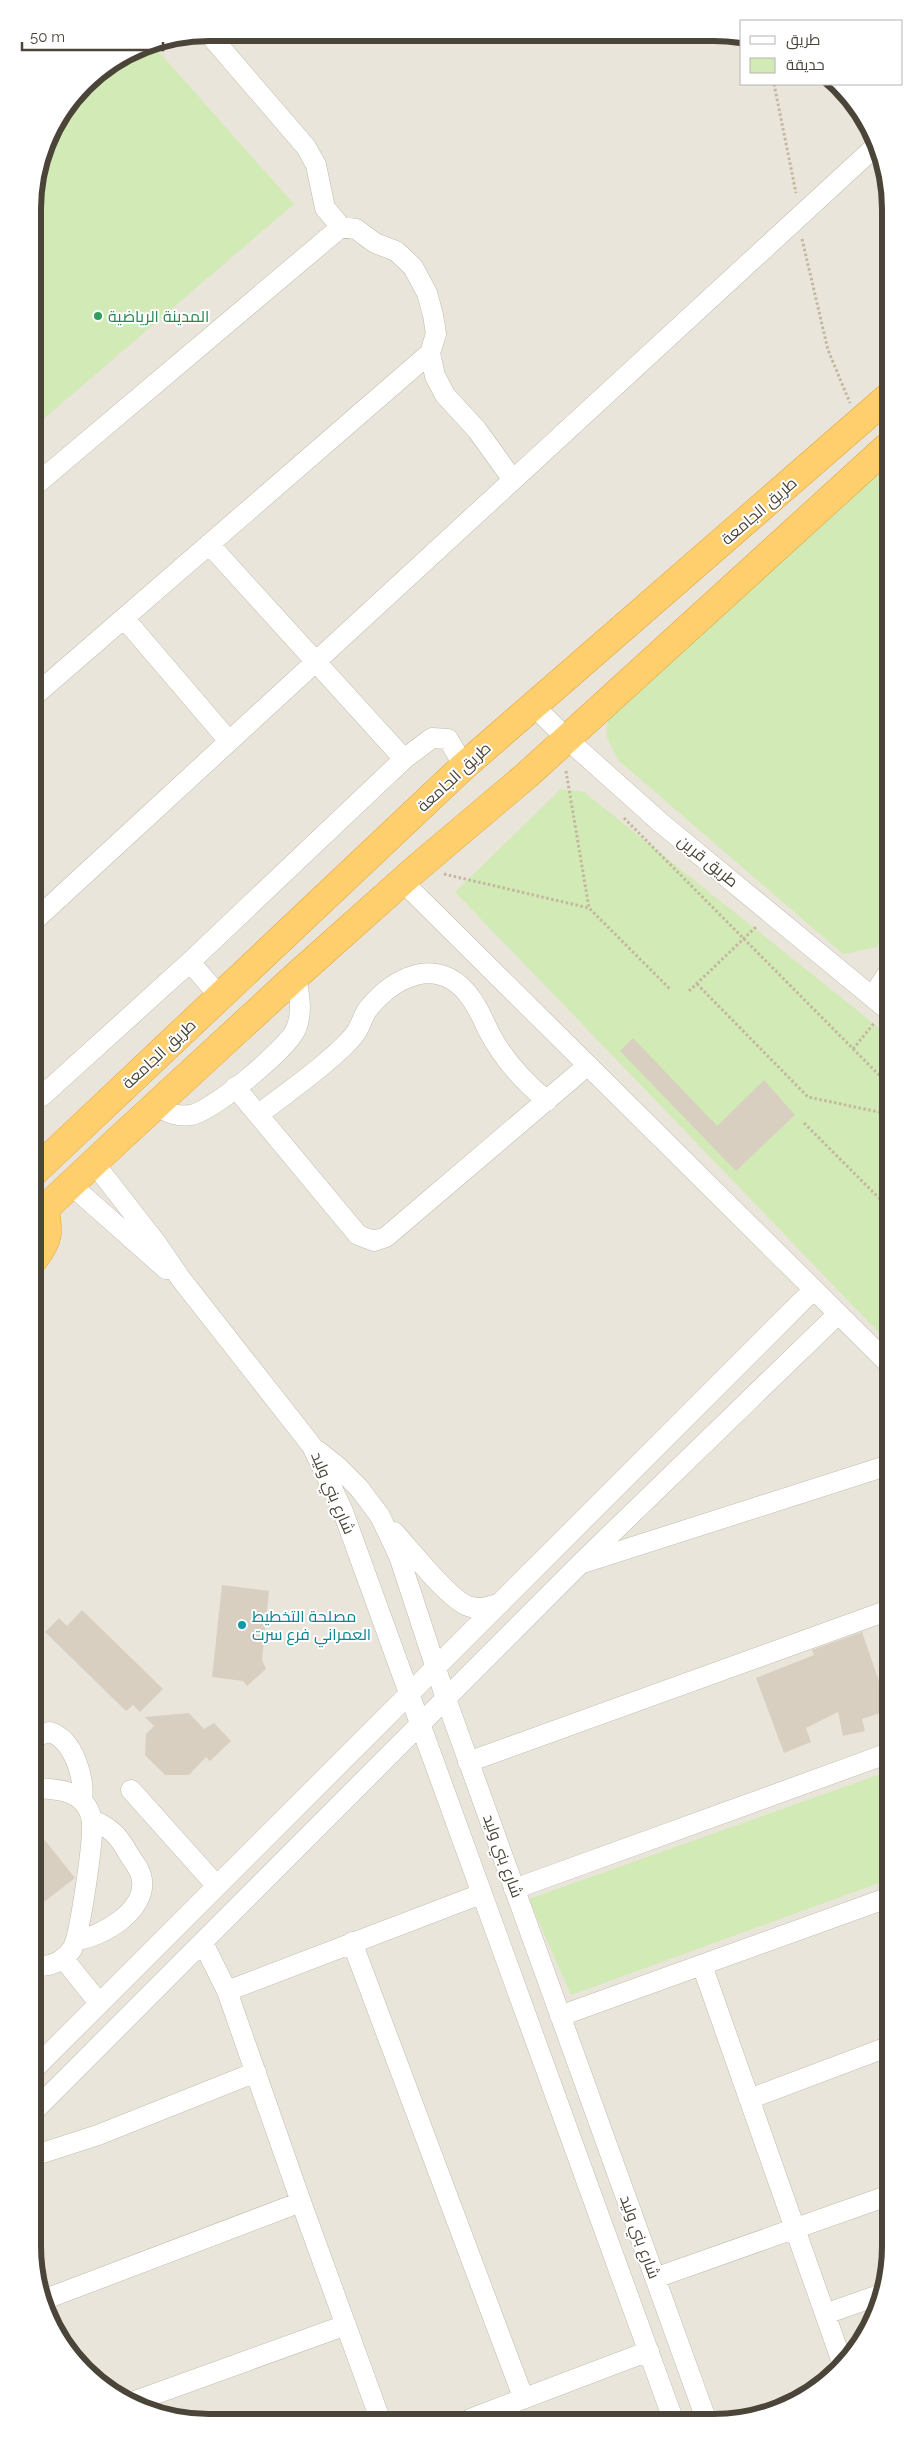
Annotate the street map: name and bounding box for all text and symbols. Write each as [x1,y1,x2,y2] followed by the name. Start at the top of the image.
[22,20,164,52] scale bar
[740,20,903,85] legend
[30,28,65,46] text: 50 m
[786,31,820,50] text: طريق
[786,56,825,74] text: حديقة
[108,307,209,326] place label: المدينة الرياضية
[92,310,104,322] marker: المدينة الرياضية
[718,473,801,550] street label: طريق الجامعة
[413,738,495,817] street label: طريق الجامعة
[673,831,742,892] street label: طريق قرين
[118,1015,200,1094] street label: طريق الجامعة
[303,1449,359,1539] street label: شارع بني وليد
[252,1607,371,1648] place label: مصلحة التخطيط العمراني فرع سرت
[236,1619,248,1631] marker: مصلحة التخطيط العمراني فرع سرت
[475,1812,527,1902] street label: شارع بني وليد
[612,2193,664,2283] street label: شارع بني وليد

